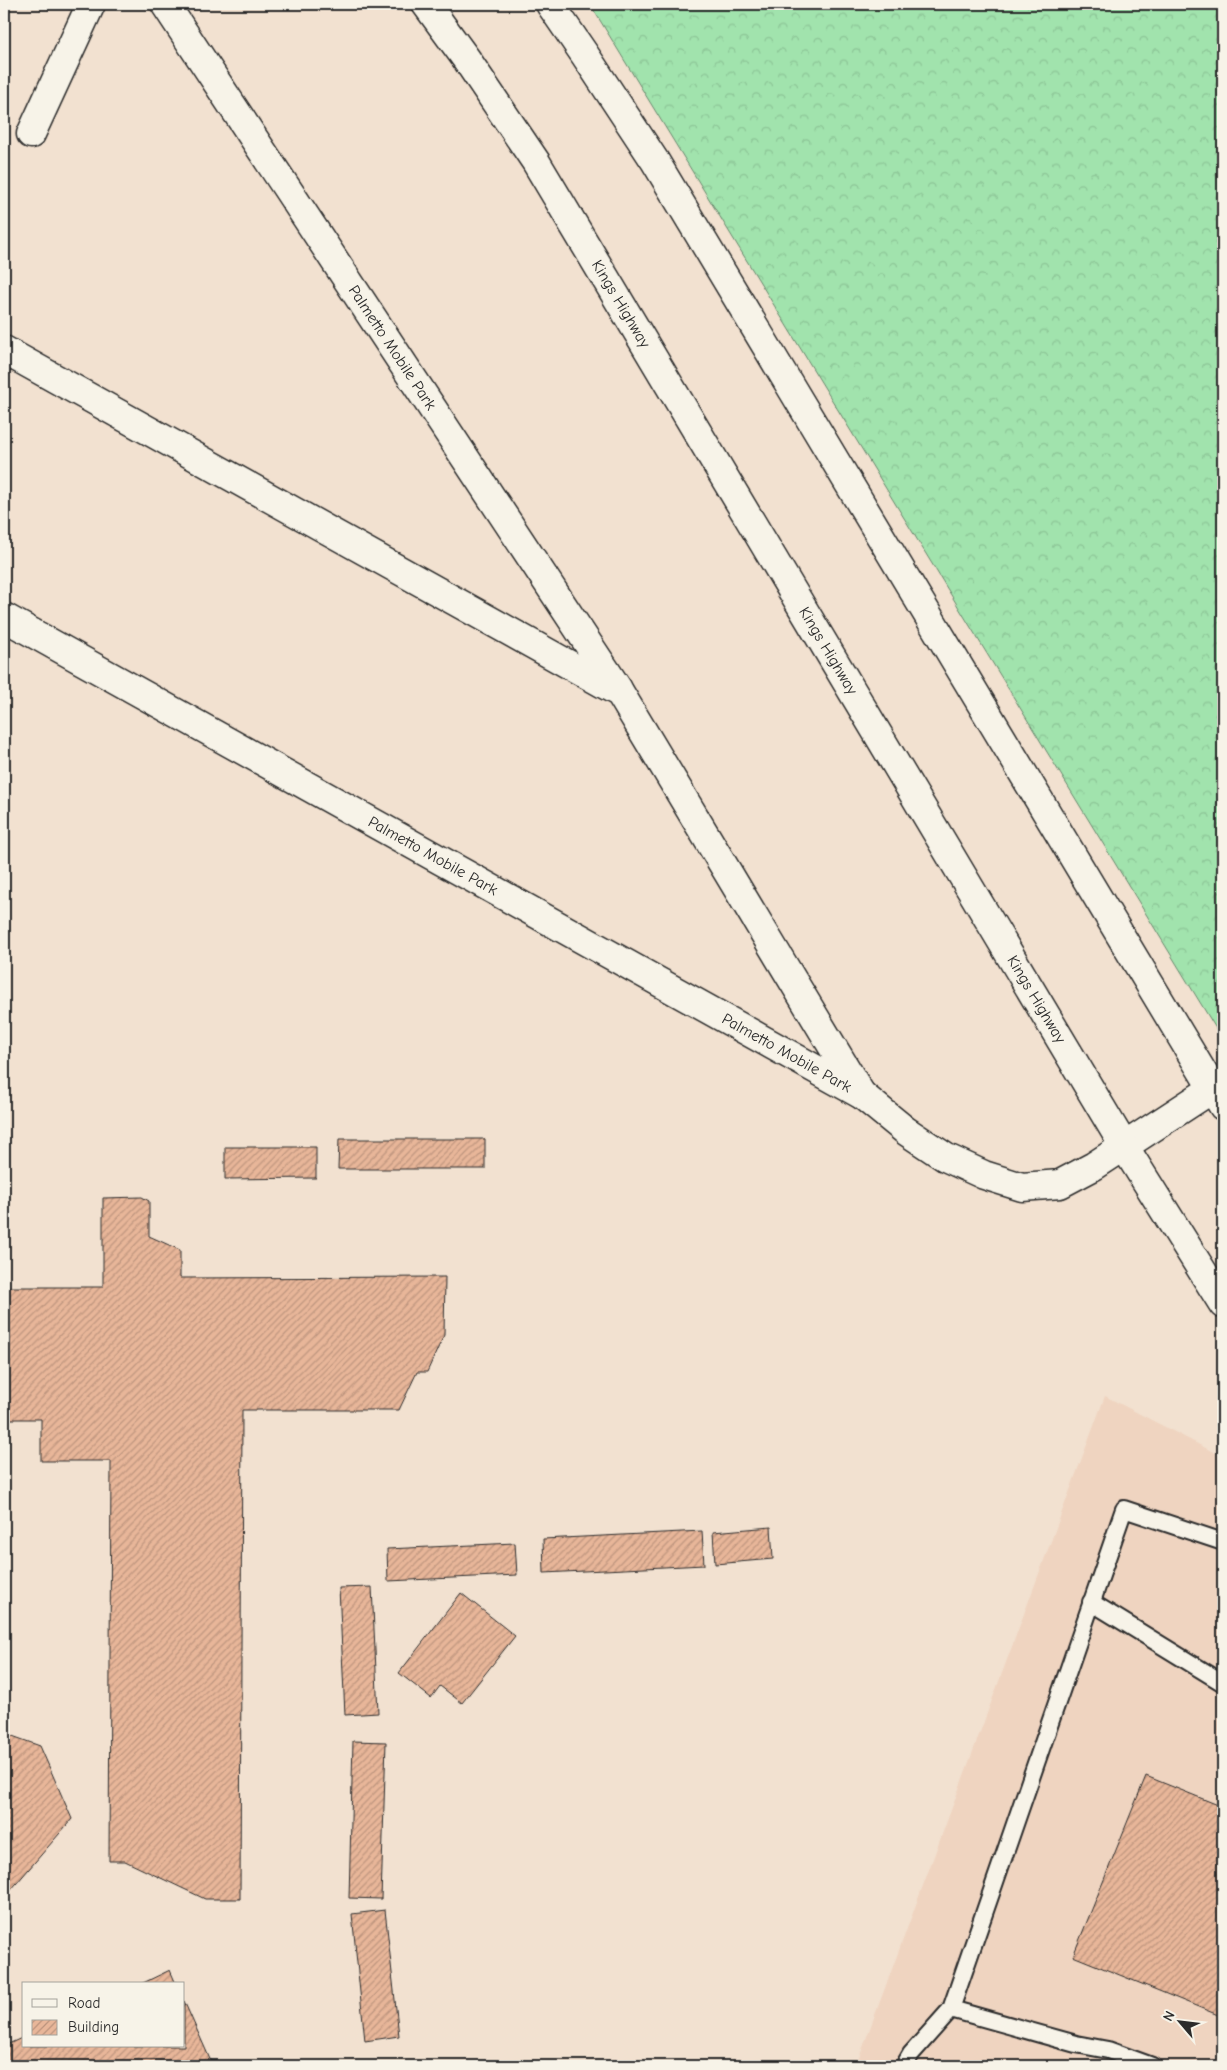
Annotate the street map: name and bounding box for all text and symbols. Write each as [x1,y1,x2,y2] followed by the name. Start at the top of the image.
[588,257,654,352] street label: Kings Highway
[345,282,440,414] street label: Palmetto Mobile Park
[795,604,862,699] street label: Kings Highway
[365,813,501,899] street label: Palmetto Mobile Park
[1003,952,1070,1047] street label: Kings Highway
[719,1010,855,1096] street label: Palmetto Mobile Park
[22,1982,185,2048] legend
[68,1994,100,2012] text: Road
[1154,1998,1204,2048] north arrow
[1159,2008,1179,2024] text: N
[68,2018,119,2036] text: Building

